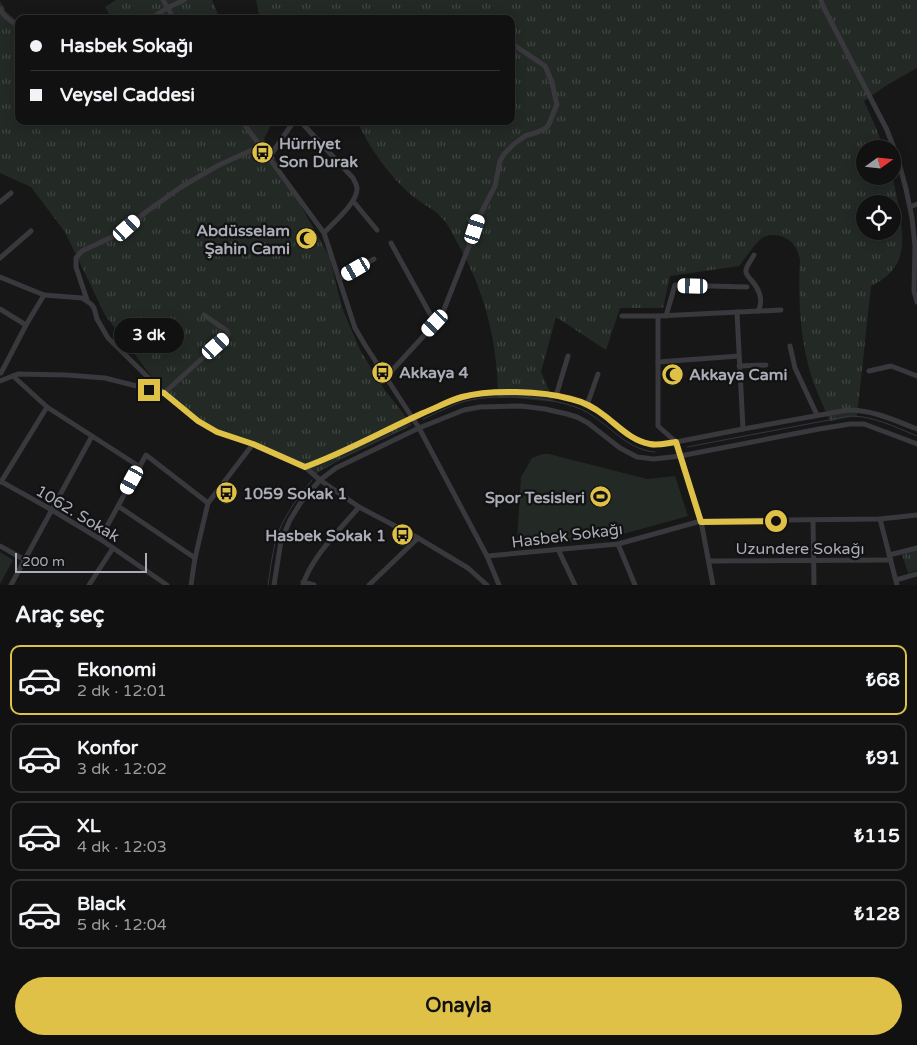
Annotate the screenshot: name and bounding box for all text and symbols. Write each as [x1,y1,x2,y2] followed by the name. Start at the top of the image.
[60,35,193,57] text: Hasbek Sokağı
[60,84,195,106] text: Veysel Caddesi
[279,134,358,172] place label: Hürriyet Son Durak
[251,140,275,164] bus stop icon: Hürriyet Son Durak
[856,140,901,185] north arrow
[856,140,901,240] map controls
[856,195,901,240] button: locate
[110,212,143,244] car
[463,212,486,246] car
[196,221,290,259] place label: Abdüsselam Şahin Cami
[294,227,318,251] mosque icon: Abdüsselam Şahin Cami
[339,255,372,283] car
[677,278,708,294] car
[419,307,450,339] car
[114,318,184,352] callout: 3 dk
[132,325,166,345] text: 3 dk
[199,330,232,362] car
[371,360,395,384] bus stop icon: Akkaya 4
[661,362,685,386] mosque icon: Akkaya Cami
[399,363,469,383] place label: Akkaya 4
[689,365,787,385] place label: Akkaya Cami
[138,379,160,401] route end
[118,463,145,497] car
[32,481,123,547] street label: 1062. Sokak
[215,481,239,505] bus stop icon: 1059 Sokak 1
[243,484,347,504] place label: 1059 Sokak 1
[589,485,613,509] sports icon: Spor Tesisleri
[485,488,585,508] place label: Spor Tesisleri
[765,510,787,532] route start
[510,519,624,553] street label: Hasbek Sokağı
[390,523,414,547] bus stop icon: Hasbek Sokak 1
[265,526,386,546] place label: Hasbek Sokak 1
[735,539,865,559] street label: Uzundere Sokağı
[15,550,148,573] scale bar
[22,553,65,570] text: 200 m
[15,602,104,628] text: Araç seç
[17,658,62,703] icon: car
[77,659,156,681] text: Ekonomi
[866,669,900,691] text: ₺68
[77,681,167,701] text: 2 dk · 12:01
[17,736,62,781] icon: car
[77,737,138,759] text: Konfor
[866,747,900,769] text: ₺91
[77,759,167,779] text: 3 dk · 12:02
[17,814,62,859] icon: car
[77,815,101,837] text: XL
[854,825,900,847] text: ₺115
[77,837,167,857] text: 4 dk · 12:03
[17,892,62,937] icon: car
[77,893,126,915] text: Black
[854,903,900,925] text: ₺128
[77,915,167,935] text: 5 dk · 12:04
[15,977,902,1035] button: Onayla

